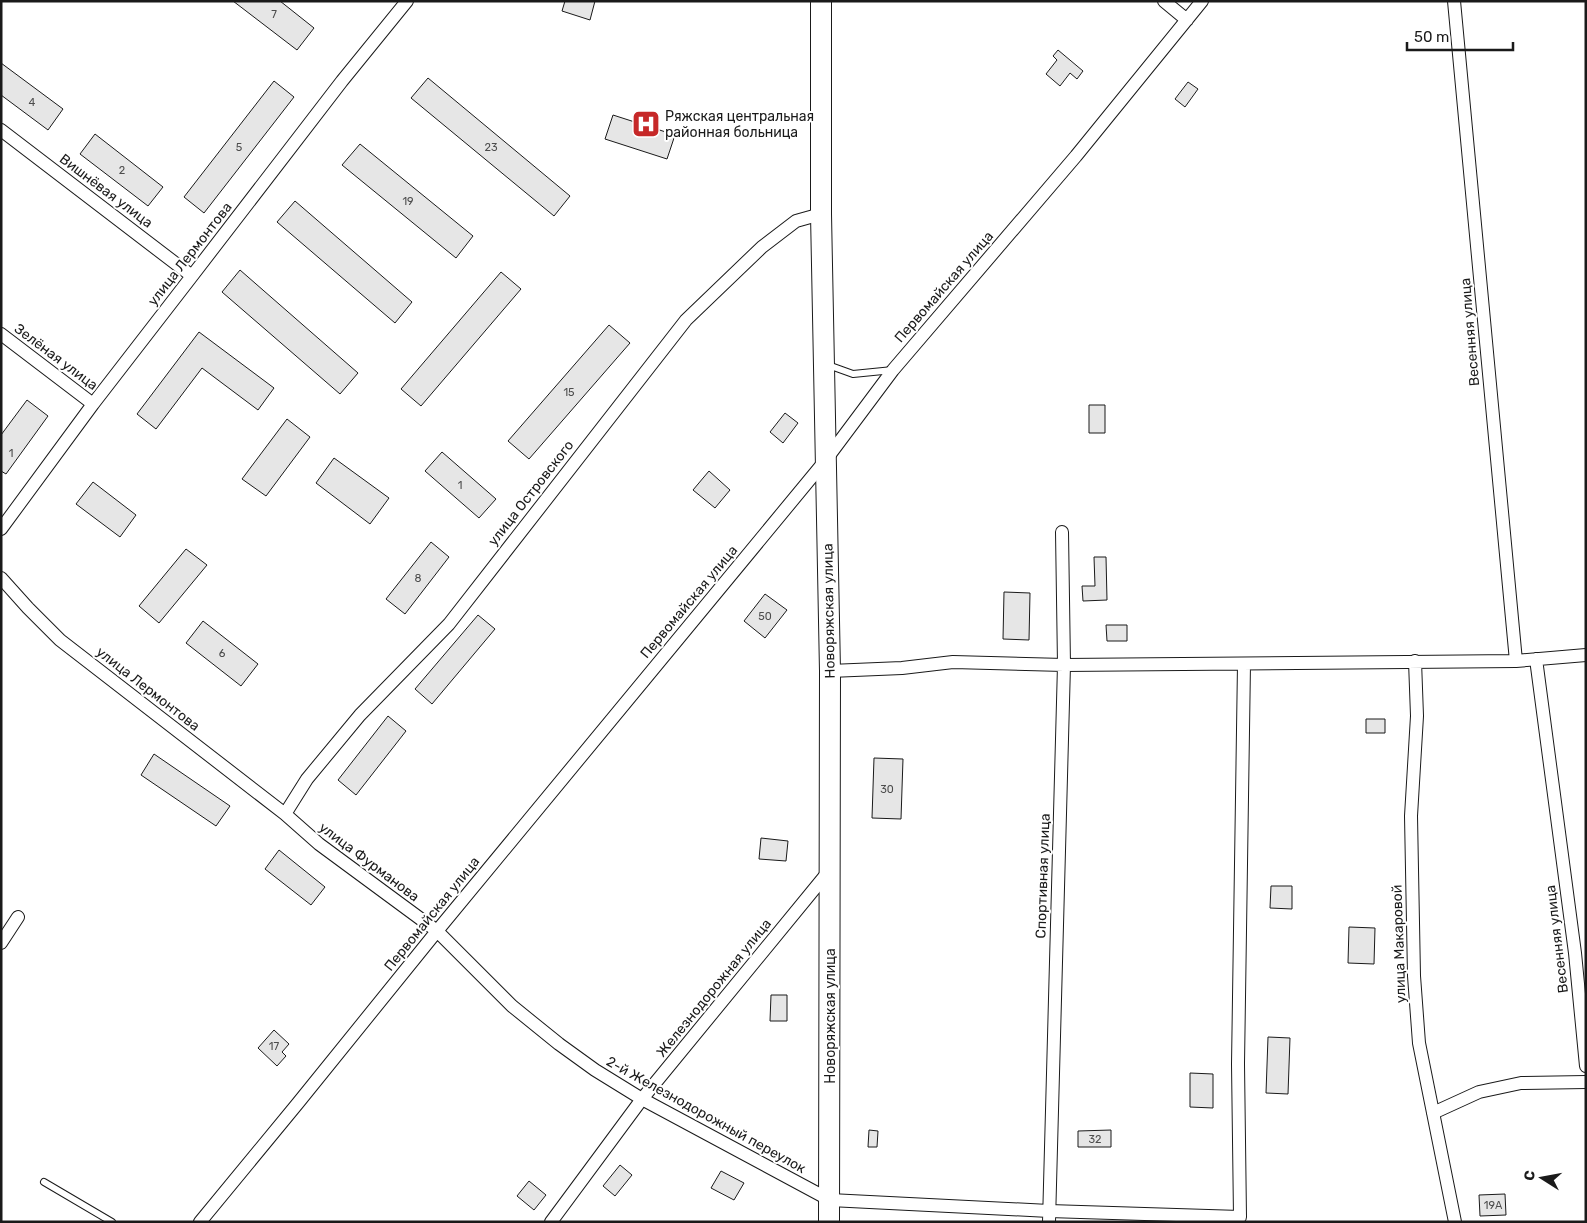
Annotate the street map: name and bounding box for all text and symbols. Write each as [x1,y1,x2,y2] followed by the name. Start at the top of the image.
[271,8,277,21] house number: 7
[1407,20,1513,52] scale bar
[1414,28,1449,46] text: 50 m
[29,96,36,109] house number: 4
[665,108,814,141] place label: Ряжская центральная районная больница
[631,109,661,139] hospital icon: Ряжская центральная районная больница
[236,141,243,154] house number: 5
[484,141,498,154] house number: 23
[56,150,156,232] street label: Вишнёвая улица
[119,164,125,177] house number: 2
[402,195,414,208] house number: 19
[144,199,236,309] street label: улица Лермонтова
[891,228,997,346] street label: Первомайская улица
[1457,277,1483,387] street label: Весенняя улица
[11,320,101,394] street label: Зелёная улица
[563,386,575,399] house number: 15
[485,437,577,549] street label: улица Островского
[9,447,13,460] house number: 1
[458,479,462,492] house number: 1
[637,542,741,662] street label: Первомайская улица
[819,543,839,679] street label: Новоряжская улица
[415,572,422,585] house number: 8
[758,610,772,623] house number: 50
[93,643,203,735] street label: улица Лермонтова
[219,647,226,660] house number: 6
[880,783,894,796] house number: 30
[1032,813,1054,939] street label: Спортивная улица
[316,819,422,905] street label: улица Фурманова
[381,853,483,975] street label: Первомайская улица
[1388,884,1410,1004] street label: улица Макаровой
[1542,884,1572,994] street label: Весенняя улица
[653,915,775,1061] street label: Железнодорожная улица
[822,948,839,1084] street label: Новоряжская улица
[269,1040,280,1053] house number: 17
[603,1053,809,1177] street label: 2-й Железнодорожный переулок
[1088,1133,1102,1146] house number: 32
[1517,1153,1567,1203] north arrow
[1520,1169,1539,1182] text: С
[1484,1199,1503,1212] house number: 19А

